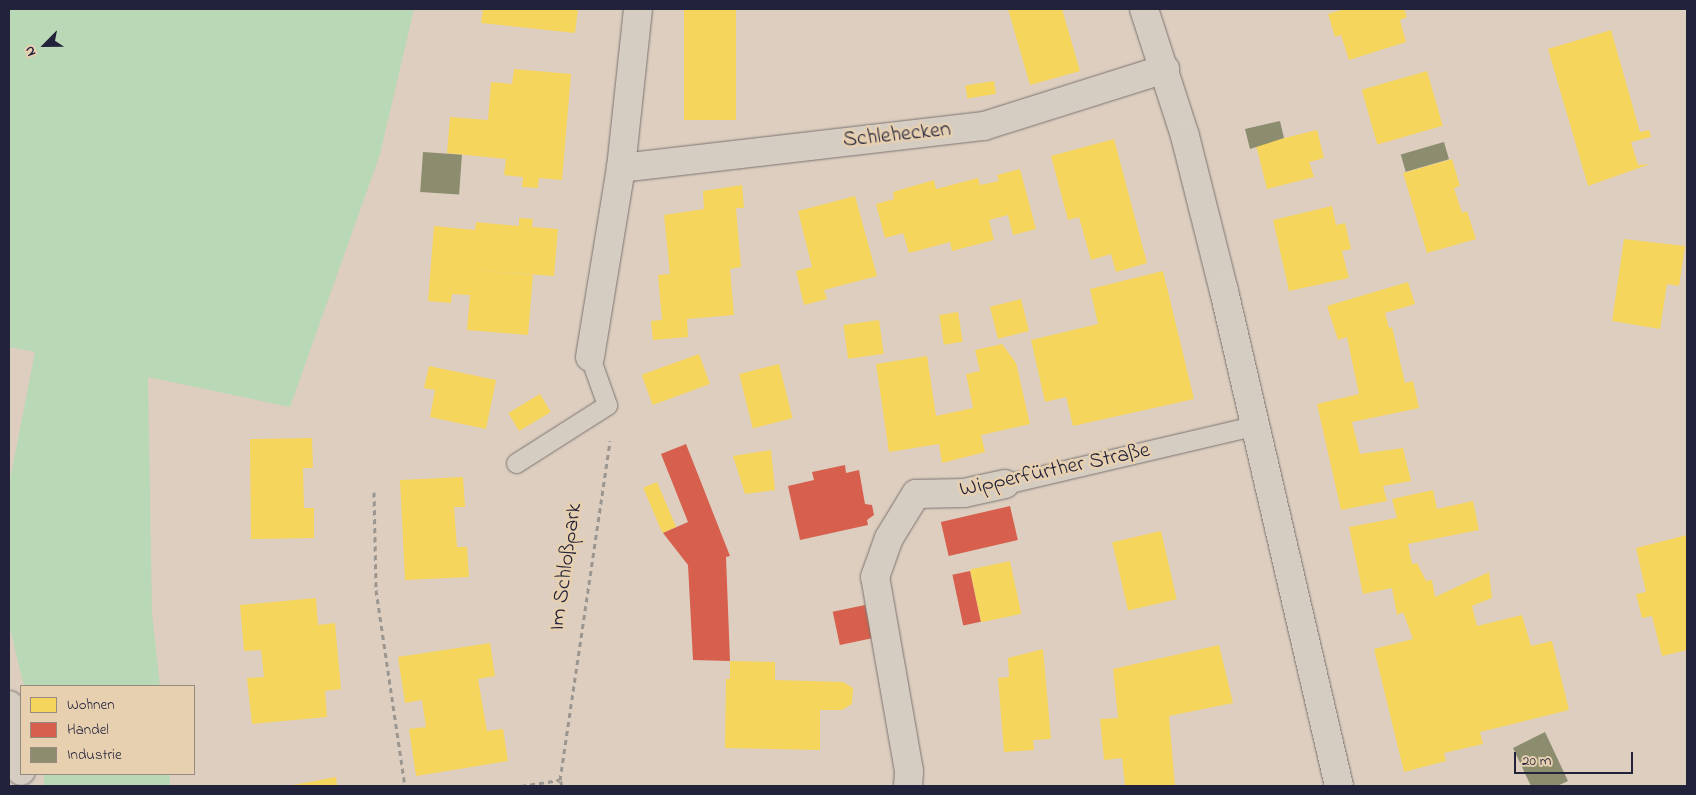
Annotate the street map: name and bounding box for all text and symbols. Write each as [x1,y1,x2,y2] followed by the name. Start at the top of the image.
[20,20,70,70] north arrow
[19,43,42,60] text: N
[842,117,952,155] street label: Schlehecken
[957,438,1153,504] street label: Wipperfürther Straße
[545,502,589,632] street label: Im Schloßpark
[20,685,195,775] legend
[67,694,115,716] text: Wohnen
[67,719,109,741] text: Handel
[1516,742,1635,774] scale bar
[67,744,122,766] text: Industrie
[1522,750,1551,772] text: 20 m

